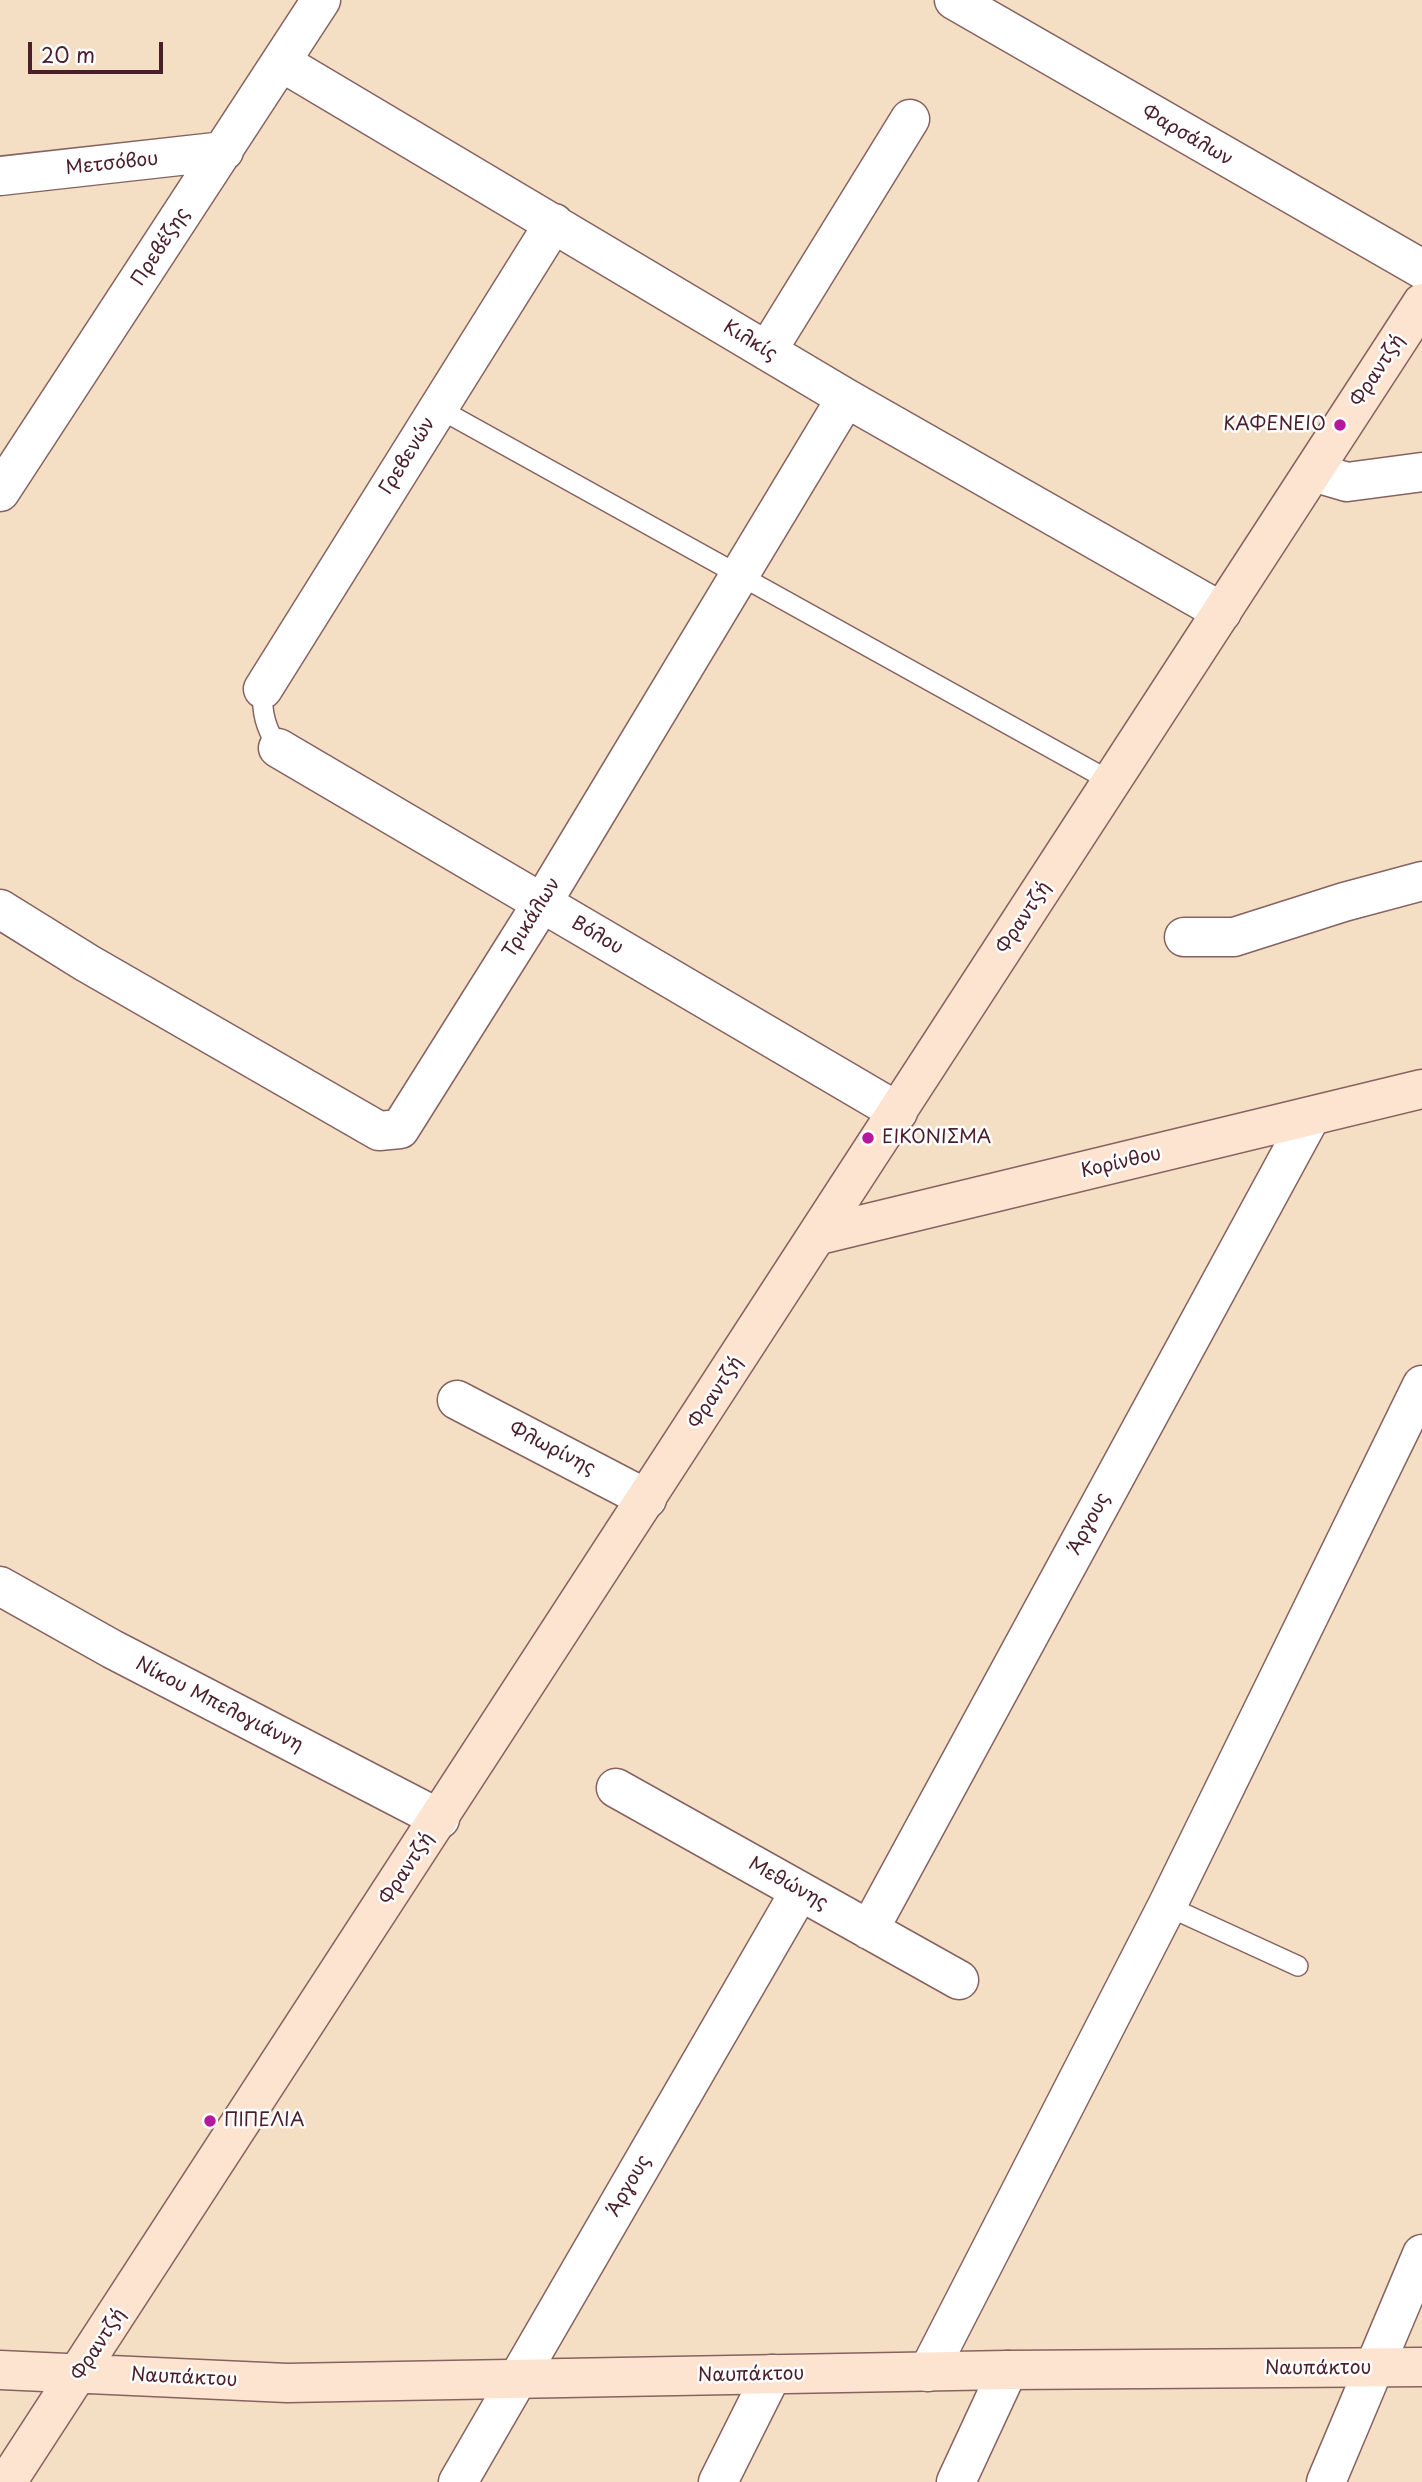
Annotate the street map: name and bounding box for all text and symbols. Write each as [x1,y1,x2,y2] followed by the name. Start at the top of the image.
[32,28,166,72] scale bar
[41,38,95,70] text: 20 m
[1137,101,1237,171] street label: Φαρσάλων
[64,148,160,180] street label: Μετσόβου
[127,204,195,290] street label: Πρεβέζης
[719,316,781,366] street label: Κιλκίς
[1346,331,1410,411] street label: Φραντζή
[375,413,441,499] street label: Γρεβενών
[1223,414,1326,436] place label: ΚΑΦΕΝΕΙΟ
[1332,417,1348,433] marker: ΚΑΦΕΝΕΙΟ
[498,874,566,962] street label: Τρικάλων
[992,878,1056,958] street label: Φραντζή
[567,912,627,960] street label: Βόλου
[882,1127,991,1149] place label: ΕΙΚΟΝΙΣΜΑ
[860,1130,876,1146] marker: ΕΙΚΟΝΙΣΜΑ
[1078,1143,1164,1183] street label: Κορίνθου
[684,1353,748,1433] street label: Φραντζή
[505,1418,599,1480] street label: Φλωρίνης
[1063,1489,1115,1559] street label: Άργους
[131,1653,307,1757] street label: Νίκου Μπελογιάννη
[375,1829,439,1909] street label: Φραντζή
[744,1853,832,1915] street label: Μεθώνης
[224,2110,304,2132] place label: ΠΙΠΕΛΙΑ
[202,2113,218,2129] marker: ΠΙΠΕΛΙΑ
[602,2151,656,2221] street label: Άργους
[67,2305,131,2385] street label: Φραντζή
[1265,2358,1371,2380] street label: Ναυπάκτου
[697,2363,805,2387] street label: Ναυπάκτου
[130,2364,238,2392] street label: Ναυπάκτου

